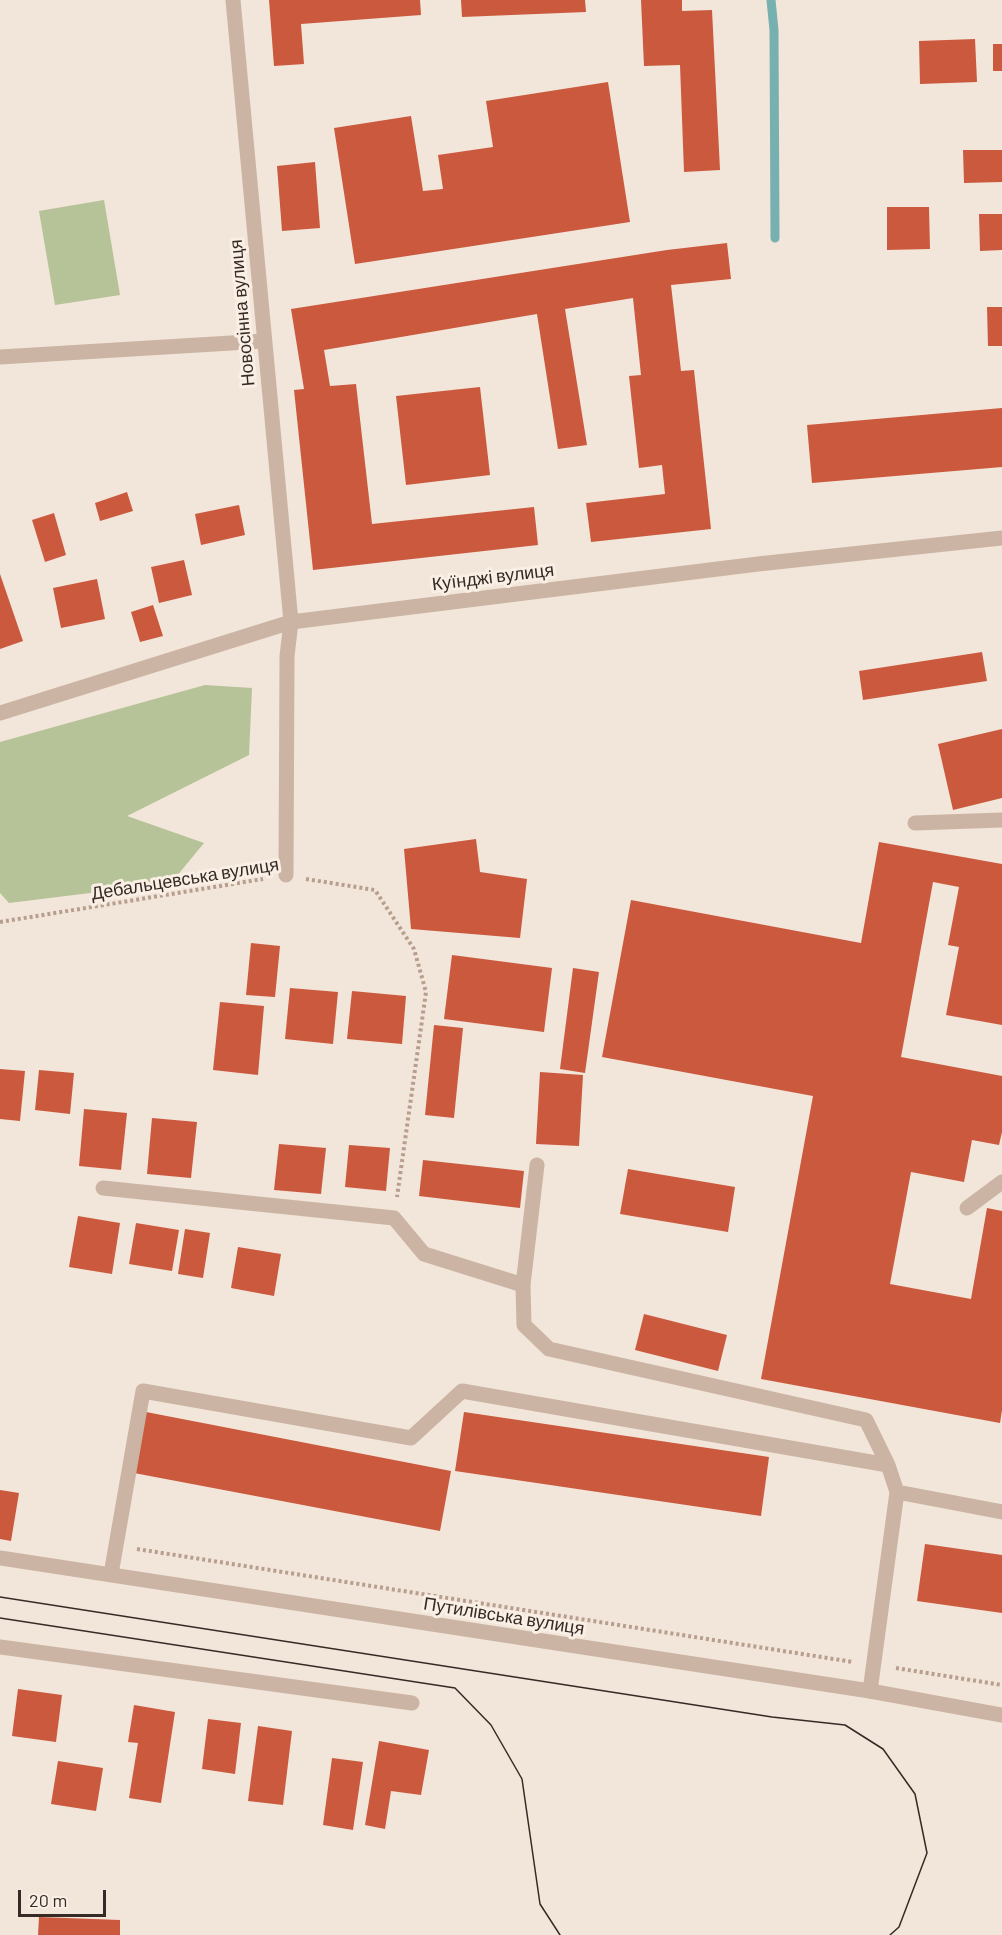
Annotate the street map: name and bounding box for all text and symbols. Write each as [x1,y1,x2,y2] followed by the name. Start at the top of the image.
[225,239,259,387] street label: Новосінна вулиця
[431,559,555,595] street label: Куїнджі вулиця
[90,853,280,905] street label: Дебальцевська вулиця
[422,1593,586,1639] street label: Путилівська вулиця
[21,1878,110,1916] scale bar
[29,1889,67,1911] text: 20 m

